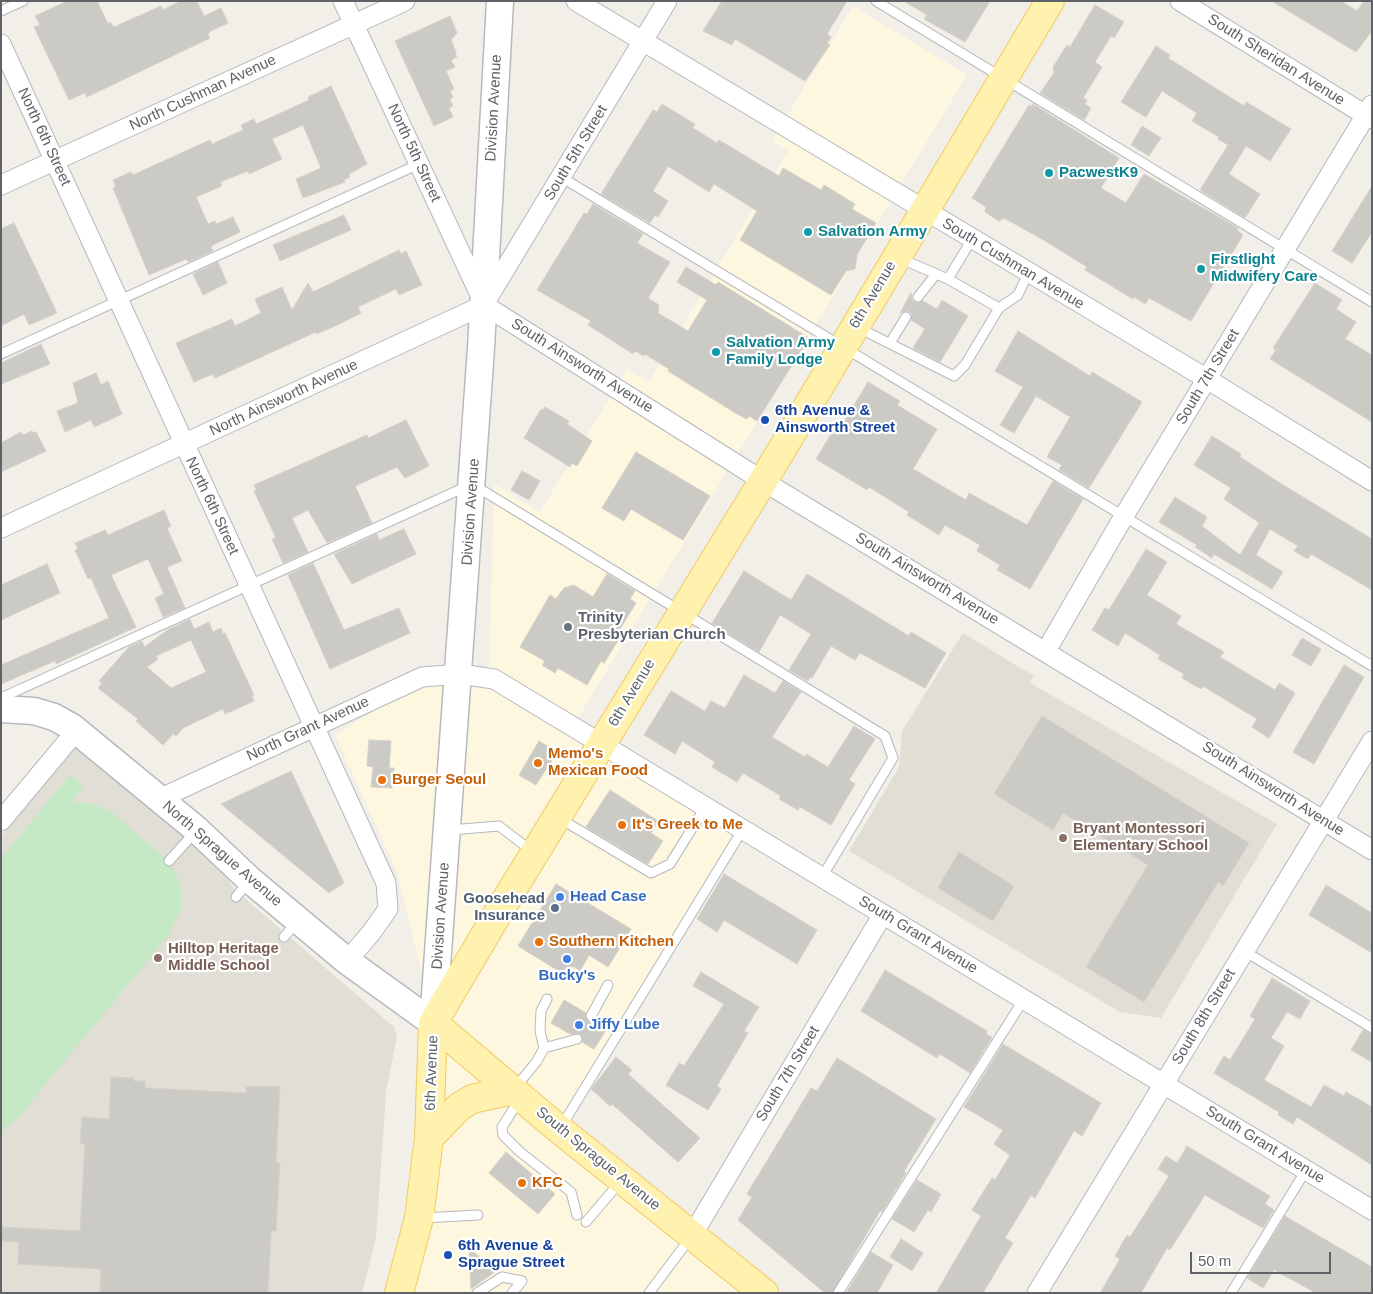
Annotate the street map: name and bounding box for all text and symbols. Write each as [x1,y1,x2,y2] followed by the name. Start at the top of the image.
[1204,10,1348,110] street label: South Sheridan Avenue
[127,51,279,135] street label: North Cushman Avenue
[482,54,506,162] street label: Division Avenue
[13,85,75,189] street label: North 6th Street
[383,101,445,205] street label: North 5th Street
[540,102,612,204] street label: South 5th Street
[1059,164,1138,182] place label: PacwestK9
[1043,167,1055,179] marker: PacwestK9
[939,214,1087,314] street label: South Cushman Avenue
[818,223,927,241] place label: Salvation Army
[802,226,814,238] marker: Salvation Army
[1211,251,1318,286] place label: Firstlight Midwifery Care
[846,258,900,332] street label: 6th Avenue
[1195,263,1207,275] marker: Firstlight Midwifery Care
[508,315,656,417] street label: South Ainsworth Avenue
[1172,326,1244,428] street label: South 7th Street
[726,334,835,369] place label: Salvation Army Family Lodge
[710,346,722,358] marker: Salvation Army Family Lodge
[207,356,361,440] street label: North Ainsworth Avenue
[775,402,895,437] place label: 6th Avenue & Ainsworth Street
[759,414,771,426] marker: 6th Avenue & Ainsworth Street
[181,454,243,558] street label: North 6th Street
[458,458,484,566] street label: Division Avenue
[852,529,1002,629] street label: South Ainsworth Avenue
[578,609,726,644] place label: Trinity Presbyterian Church
[562,621,574,633] marker: Trinity Presbyterian Church
[605,656,659,730] street label: 6th Avenue
[244,693,372,765] street label: North Grant Avenue
[1199,738,1347,840] street label: South Ainsworth Avenue
[548,745,648,780] place label: Memo's Mexican Food
[532,757,544,769] marker: Memo's Mexican Food
[392,771,486,789] place label: Burger Seoul
[376,774,388,786] marker: Burger Seoul
[159,797,285,911] street label: North Sprague Avenue
[632,816,743,834] place label: It's Greek to Me
[616,819,628,831] marker: It's Greek to Me
[1073,820,1208,855] place label: Bryant Montessori Elementary School
[1057,832,1069,844] marker: Bryant Montessori Elementary School
[428,862,454,970] street label: Division Avenue
[570,888,647,906] place label: Head Case
[463,890,545,925] place label: Goosehead Insurance
[554,891,566,903] marker: Head Case
[855,892,981,978] street label: South Grant Avenue
[549,902,561,914] marker: Goosehead Insurance
[549,933,674,951] place label: Southern Kitchen
[533,936,545,948] marker: Southern Kitchen
[168,940,279,975] place label: Hilltop Heritage Middle School
[152,952,164,964] marker: Hilltop Heritage Middle School
[561,953,573,965] marker: Bucky's
[1168,966,1240,1068] street label: South 8th Street
[539,967,595,985] place label: Bucky's
[589,1016,660,1034] place label: Jiffy Lube
[573,1019,585,1031] marker: Jiffy Lube
[752,1023,824,1125] street label: South 7th Street
[422,1035,442,1111] street label: 6th Avenue
[1202,1102,1328,1188] street label: South Grant Avenue
[532,1103,664,1215] street label: South Sprague Avenue
[532,1174,563,1192] place label: KFC
[516,1177,528,1189] marker: KFC
[458,1237,565,1272] place label: 6th Avenue & Sprague Street
[1193,1242,1334,1274] scale bar
[442,1249,454,1261] marker: 6th Avenue & Sprague Street
[1198,1252,1231,1269] text: 50 m

